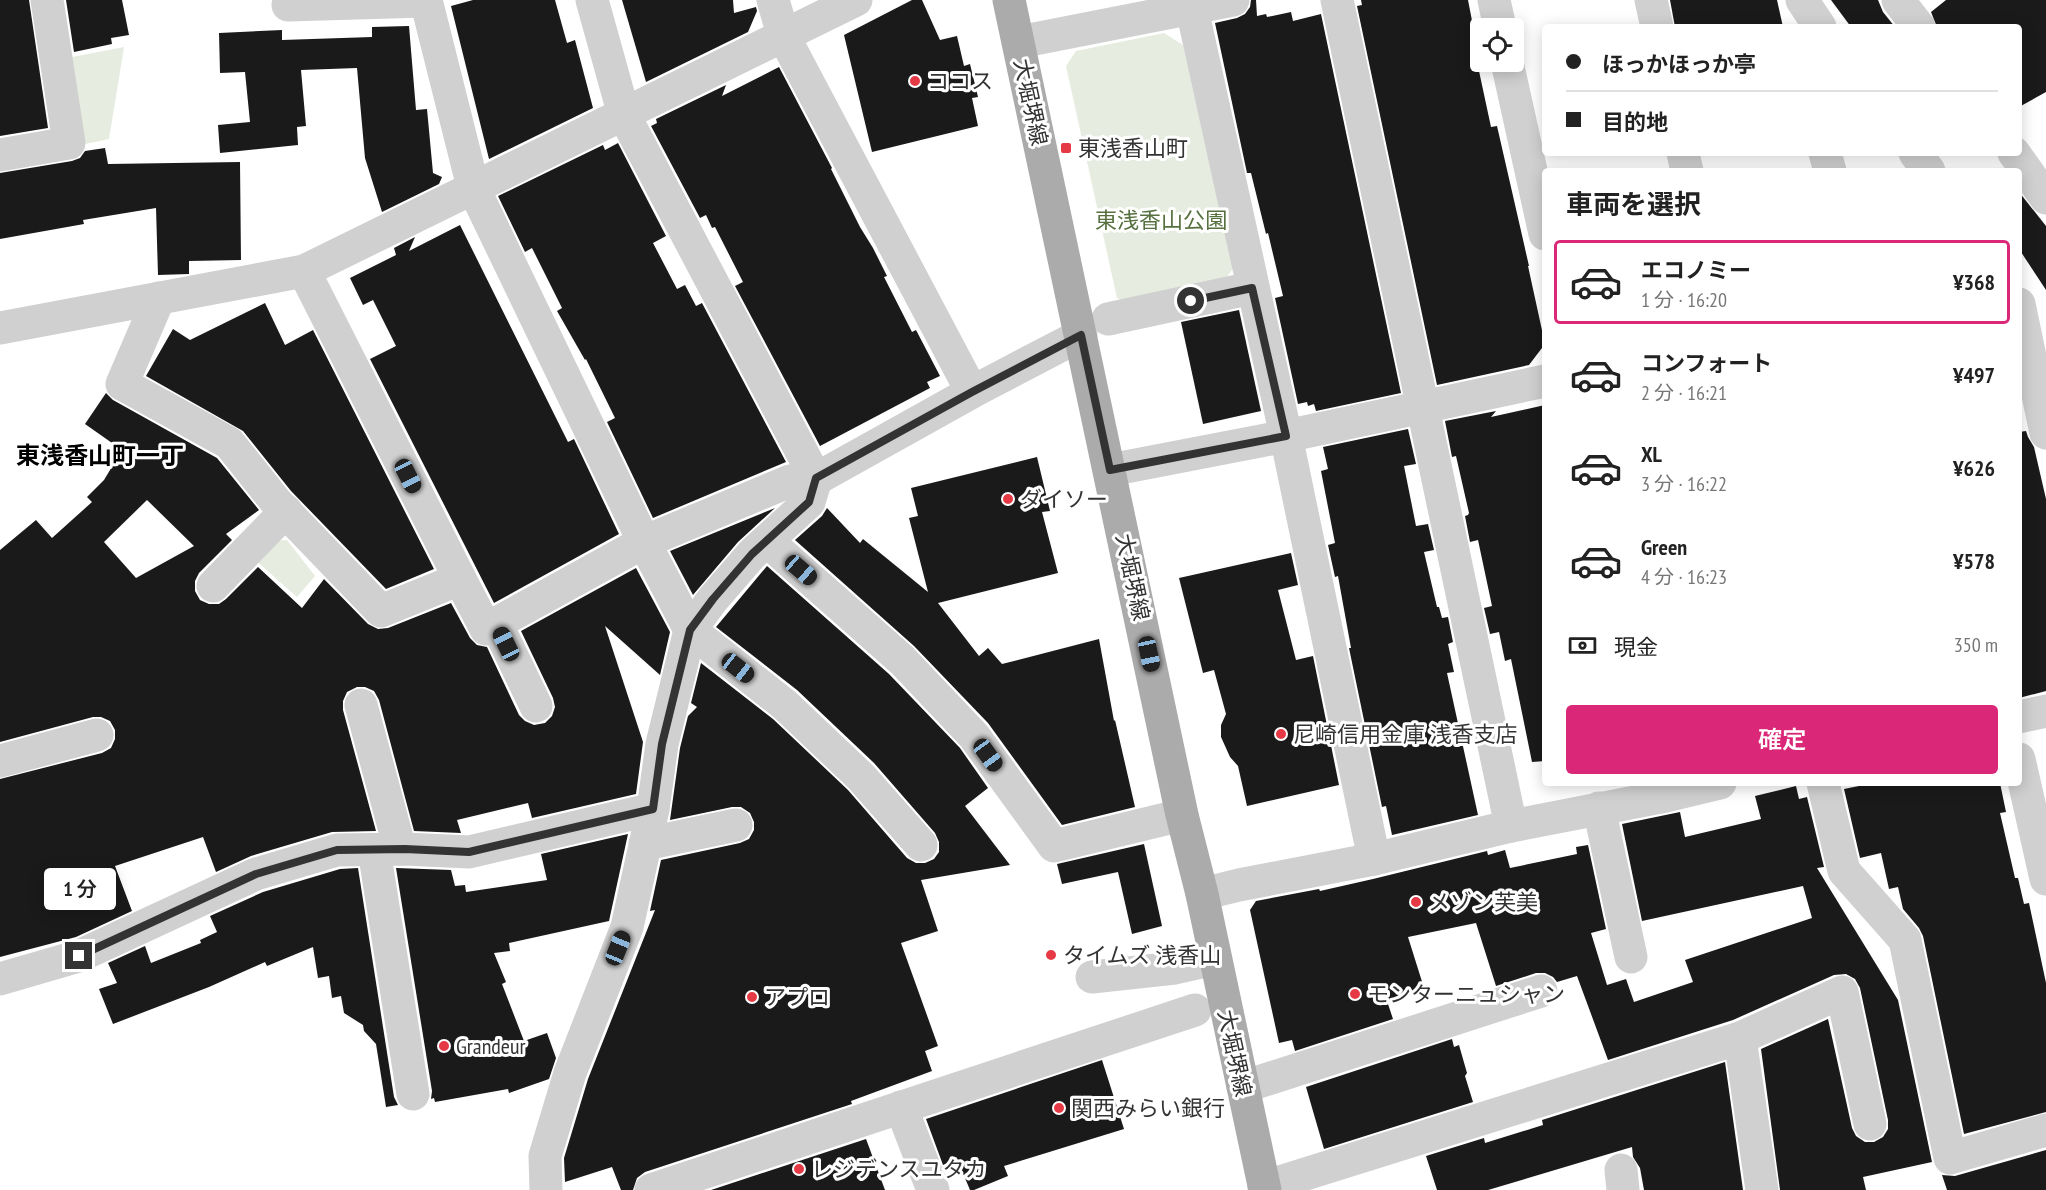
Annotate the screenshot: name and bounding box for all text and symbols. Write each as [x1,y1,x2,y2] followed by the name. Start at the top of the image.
[1470,18,1524,72] map controls
[1470,18,1524,72] button: locate
[1602,50,1756,78] text: ほっかほっか亭
[1008,56,1054,148] street label: 大堀堺線
[927,67,993,95] place label: ココス
[908,74,922,88] marker: ココス
[1602,108,1668,136] text: 目的地
[1078,134,1188,162] place label: 東浅香山町
[1059,141,1073,155] marker: 東浅香山町
[1566,187,1701,221] text: 車両を選択
[1095,206,1227,234] park label: 東浅香山公園
[1569,255,1623,309] icon: car
[1641,256,1751,284] text: エコノミー
[1953,268,1995,296] text: ¥368
[1177,287,1204,314] route start
[1641,287,1727,313] text: 1 分 · 16:20
[1569,348,1623,402] icon: car
[1641,349,1772,377] text: コンフォート
[1953,361,1995,389] text: ¥497
[1641,380,1727,406] text: 2 分 · 16:21
[16,440,184,471] district label: 東浅香山町一丁
[1641,440,1662,468] text: XL
[1569,441,1623,495] icon: car
[1953,454,1995,482] text: ¥626
[392,456,424,496] car
[1641,471,1727,497] text: 3 分 · 16:22
[1020,485,1108,513] place label: ダイソー
[1001,492,1015,506] marker: ダイソー
[1110,531,1156,623] street label: 大堀堺線
[1641,533,1687,561] text: Green
[1569,534,1623,588] icon: car
[1953,547,1995,575] text: ¥578
[782,551,820,589] car
[1641,564,1727,590] text: 4 分 · 16:23
[490,624,522,664] car
[1566,629,1599,662] icon: cash
[1954,632,1998,658] text: 350 m
[1614,633,1658,661] text: 現金
[1136,635,1162,673] car
[718,650,758,686] car
[1566,705,1998,774] button: 確定
[1293,720,1518,748] place label: 尼崎信用金庫 浅香支店
[1274,727,1288,741] marker: 尼崎信用金庫 浅香支店
[970,735,1006,775] car
[43,869,115,911] callout: 1 分
[63,876,97,902] text: 1 分
[1428,888,1538,916] place label: メゾン芙美
[1409,895,1423,909] marker: メゾン芙美
[603,928,633,968] car
[1063,941,1221,969] place label: タイムズ 浅香山
[65,942,92,969] route end
[1044,948,1058,962] marker: タイムズ 浅香山
[1367,980,1565,1008] place label: モンターニュシャン
[764,983,830,1011] place label: アプロ
[1348,987,1362,1001] marker: モンターニュシャン
[745,990,759,1004] marker: アプロ
[1212,1007,1258,1099] street label: 大堀堺線
[456,1032,526,1060] place label: Grandeur
[437,1039,451,1053] marker: Grandeur
[1071,1094,1225,1122] place label: 関西みらい銀行
[1052,1101,1066,1115] marker: 関西みらい銀行
[811,1155,987,1183] place label: レジデンスユタカ
[792,1162,806,1176] marker: レジデンスユタカ

